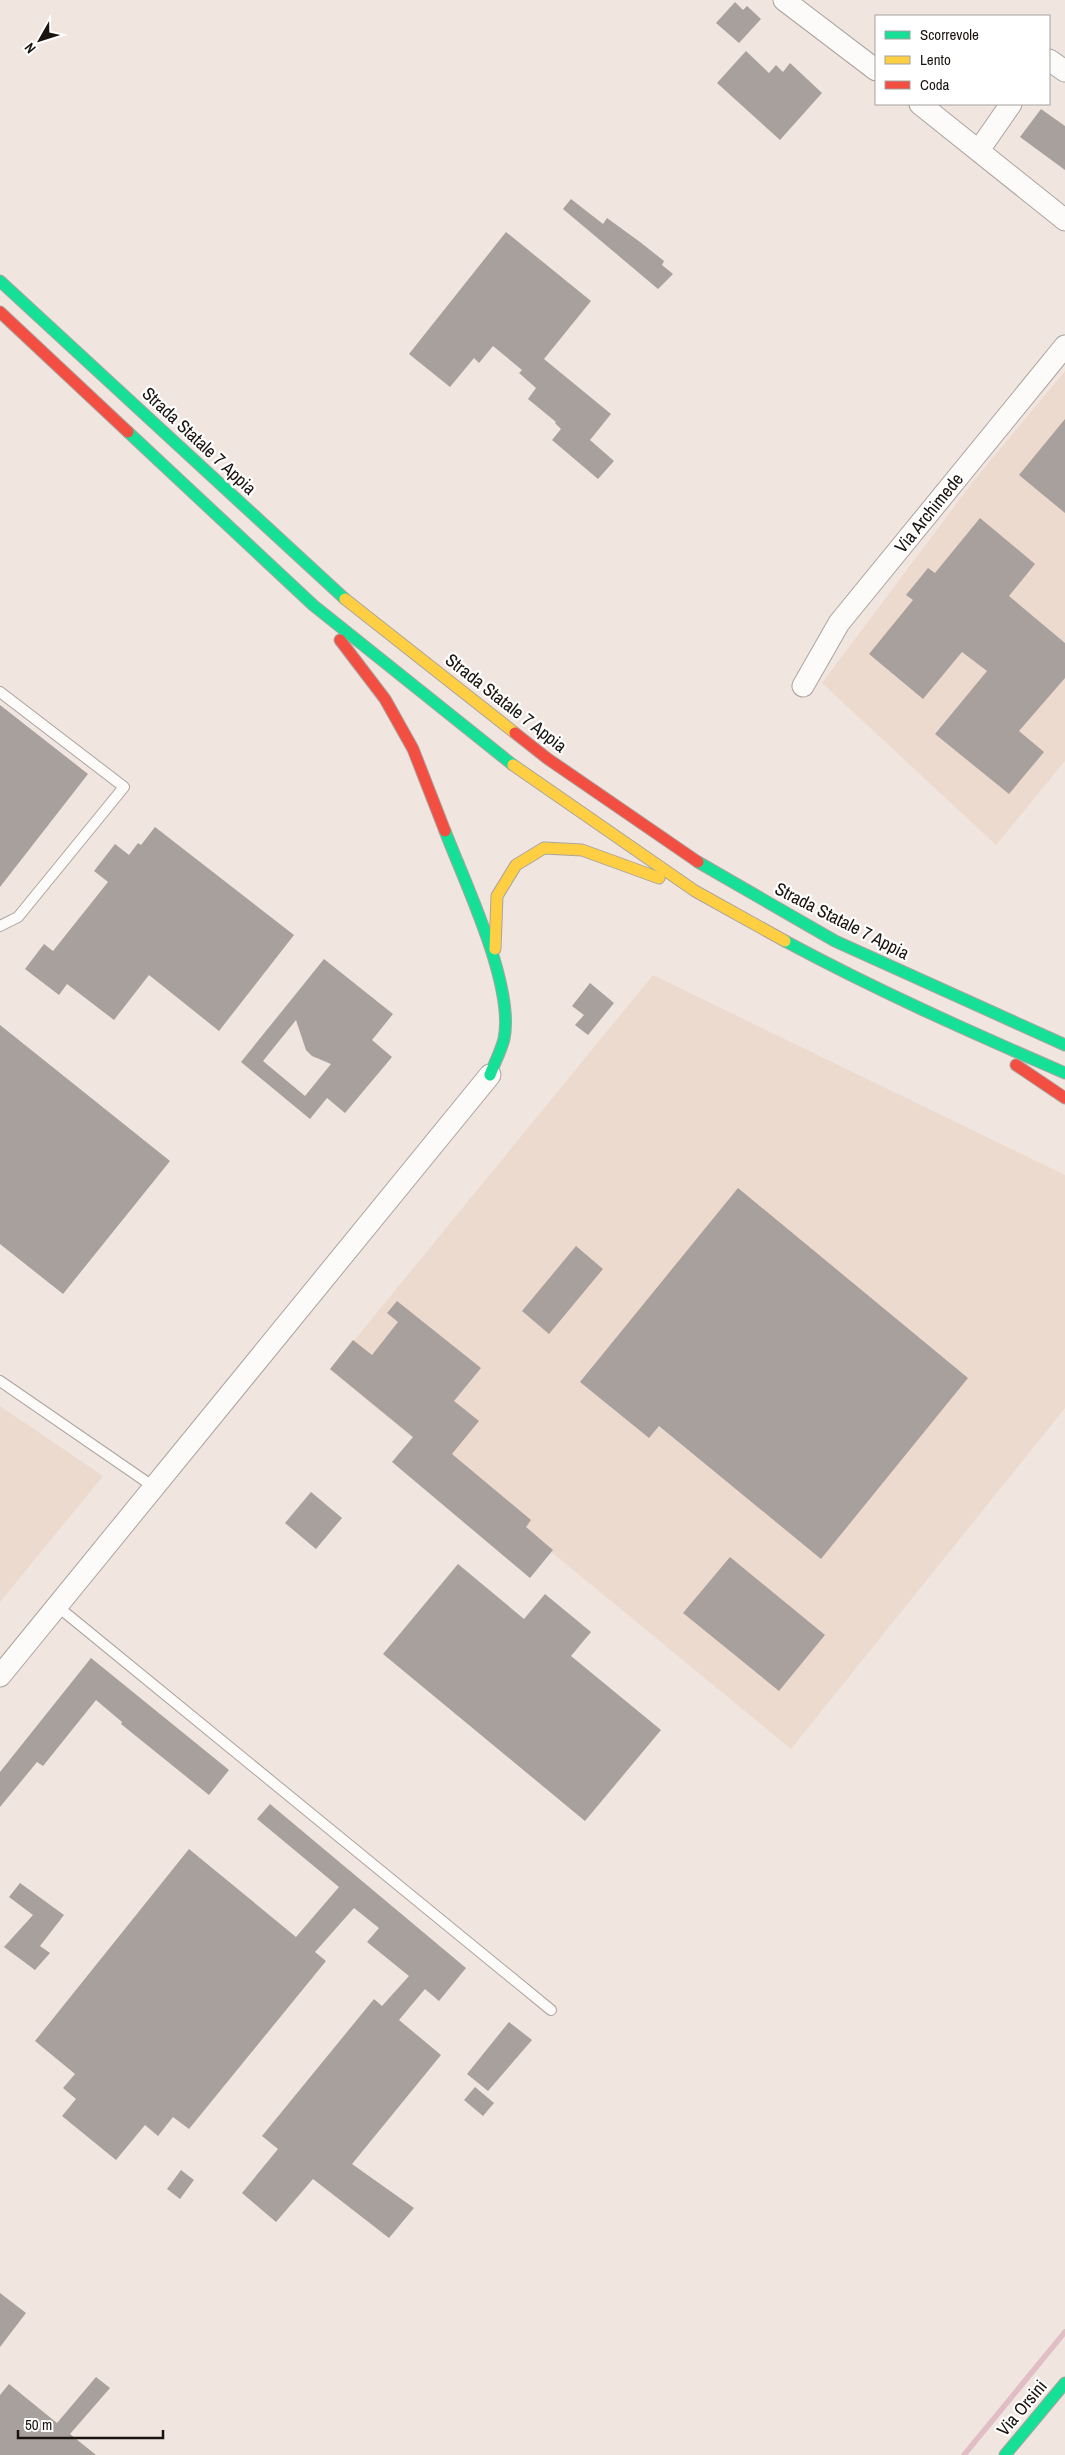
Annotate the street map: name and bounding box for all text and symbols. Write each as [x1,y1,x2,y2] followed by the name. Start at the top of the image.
[15,15,65,65] north arrow
[875,15,1050,105] legend
[920,24,979,45] text: Scorrevole
[20,39,40,57] text: N
[920,49,951,70] text: Lento
[920,74,950,95] text: Coda
[137,381,262,500] street label: Strada Statale 7 Appia
[889,467,969,558] street label: Via Archimede
[440,647,572,758] street label: Strada Statale 7 Appia
[771,876,914,965] street label: Strada Statale 7 Appia
[991,2374,1052,2441] street label: Via Orsini
[18,2408,162,2440] scale bar
[25,2414,52,2435] text: 50 m

